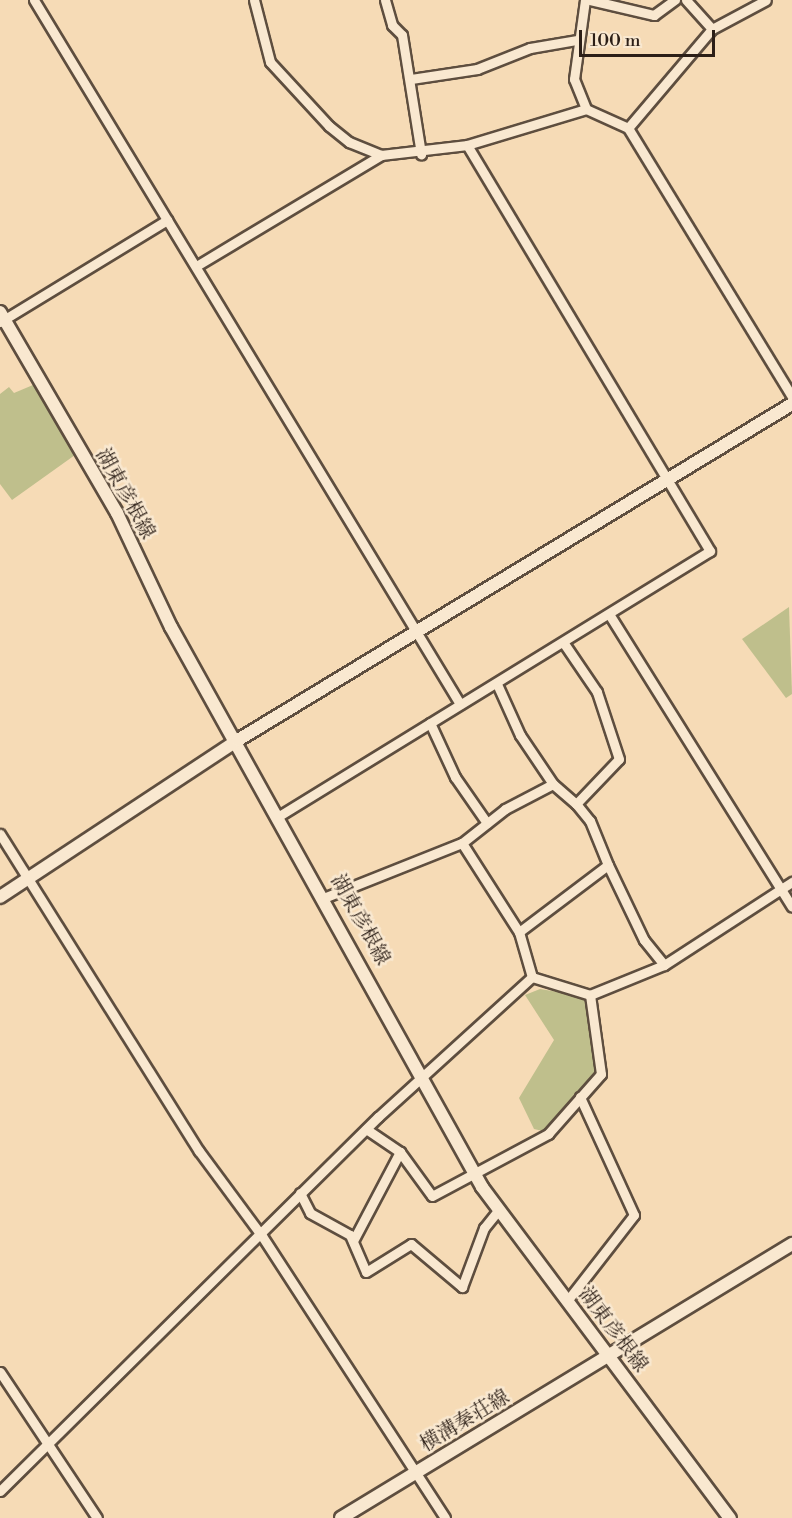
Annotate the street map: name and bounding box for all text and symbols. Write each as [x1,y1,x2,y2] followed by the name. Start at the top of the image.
[582,18,718,56] scale bar
[590,29,641,52] text: 100 m
[90,444,160,544] street label: 湖東彦根線
[325,870,395,970] street label: 湖東彦根線
[573,1283,653,1377] street label: 湖東彦根線
[416,1385,514,1457] street label: 横溝秦荘線

